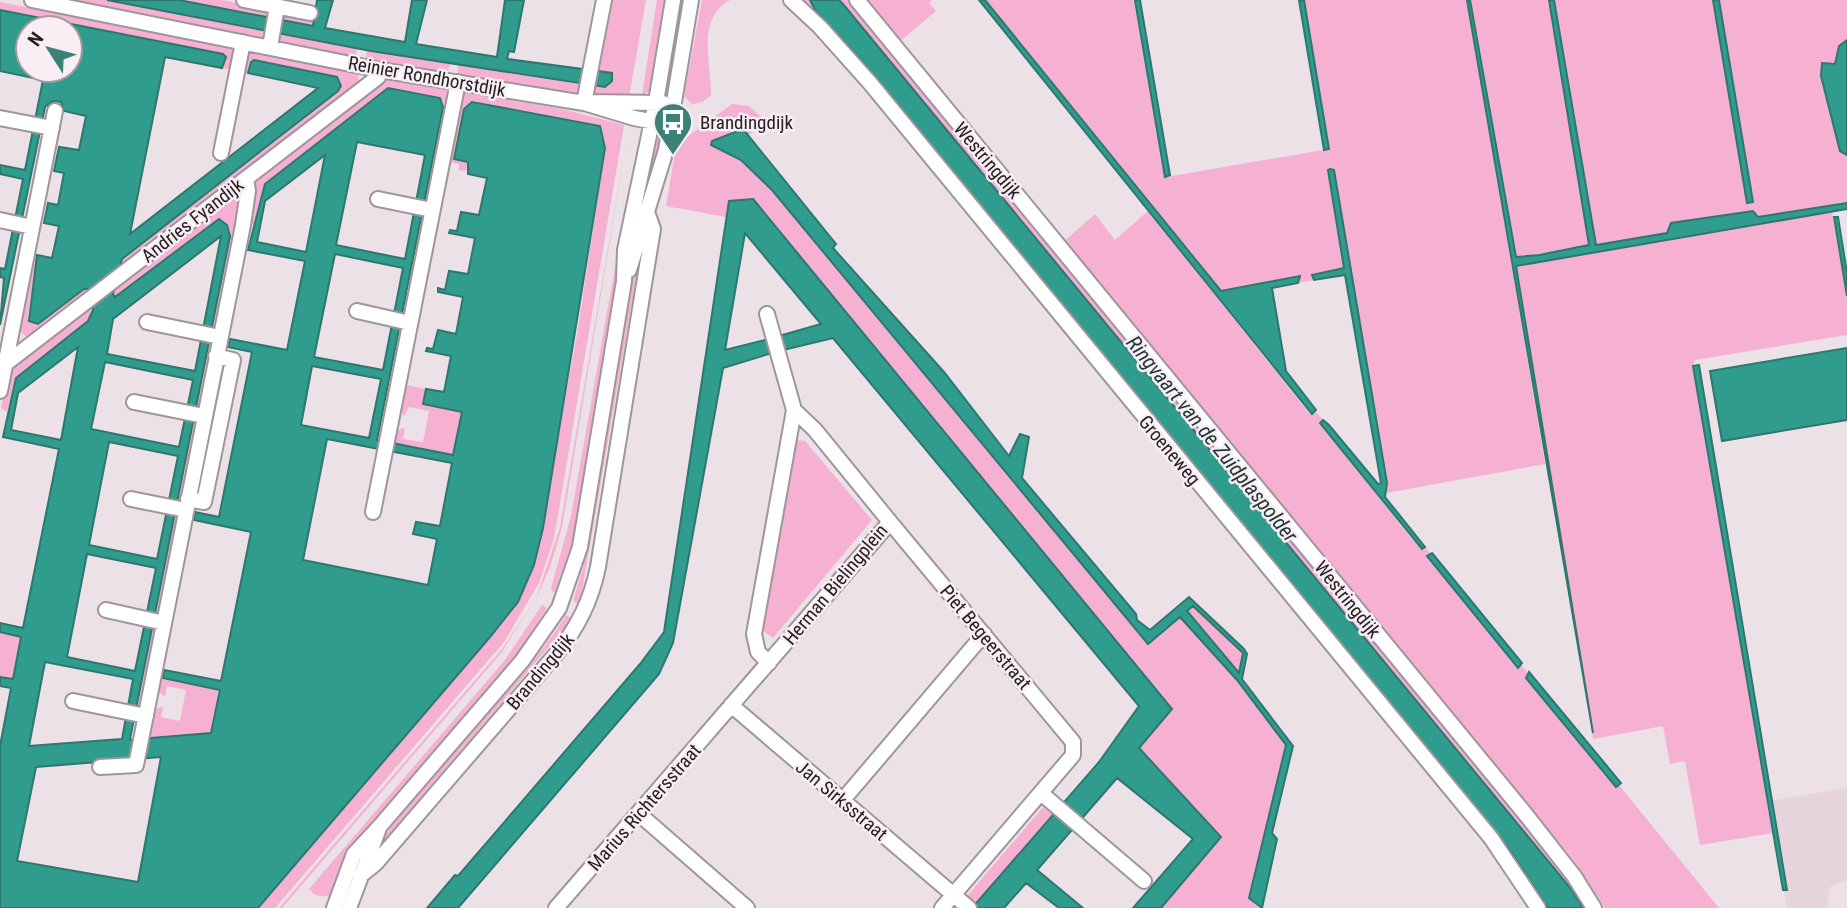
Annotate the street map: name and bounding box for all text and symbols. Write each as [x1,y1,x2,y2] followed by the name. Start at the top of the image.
[14,14,84,84] north arrow
[23,28,48,51] text: N
[346,51,508,102] street label: Reinier Rondhorstdijk
[652,101,694,156] bus stop icon: Brandingdijk
[700,111,793,134] place label: Brandingdijk
[949,117,1027,204] street label: Westringdijk
[137,173,248,267] street label: Andries Fyandijk
[1121,331,1303,547] water label: Ringvaart van de Zuidplaspolder
[1134,411,1205,490] street label: Groeneweg
[778,519,893,649] street label: Herman Bielingplein
[1309,556,1386,643] street label: Westringdijk
[935,580,1036,694] street label: Piet Begeerstraat
[502,628,579,714] street label: Brandingdijk
[583,739,706,876] street label: Marius Richtersstraat
[791,755,892,845] street label: Jan Sirksstraat

